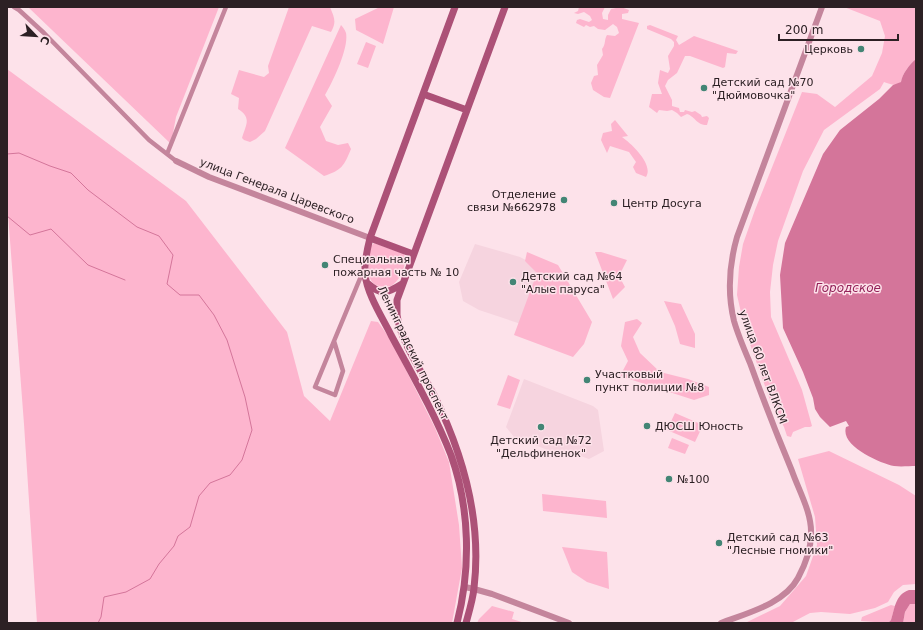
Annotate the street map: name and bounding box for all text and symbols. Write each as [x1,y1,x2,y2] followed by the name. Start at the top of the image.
[16,16,56,56] north arrow
[779,16,898,42] scale bar
[785,23,823,37] text: 200 m
[37,34,52,46] text: С
[804,43,853,56] place label: Церковь
[856,44,866,54] marker: Церковь
[712,76,814,102] place label: Детский сад №70 "Дюймовочка"
[699,83,709,93] marker: Детский сад №70 "Дюймовочка"
[198,155,356,227] street label: улица Генерала Царевского
[467,188,556,214] place label: Отделение связи №662978
[559,195,569,205] marker: Отделение связи №662978
[622,197,702,210] place label: Центр Досуга
[609,198,619,208] marker: Центр Досуга
[333,253,459,279] place label: Специальная пожарная часть № 10
[320,260,330,270] marker: Специальная пожарная часть № 10
[521,270,623,296] place label: Детский сад №64 "Алые паруса"
[508,277,518,287] marker: Детский сад №64 "Алые паруса"
[815,281,881,295] water label: Городское
[375,284,452,423] street label: Ленинградский проспект
[736,308,790,426] street label: улица 60 лет ВЛКСМ
[595,368,704,394] place label: Участковый пункт полиции №8
[582,375,592,385] marker: Участковый пункт полиции №8
[655,420,743,433] place label: ДЮСШ Юность
[642,421,652,431] marker: ДЮСШ Юность
[536,422,546,432] marker: Детский сад №72 "Дельфиненок"
[490,434,592,460] place label: Детский сад №72 "Дельфиненок"
[677,473,709,486] place label: №100
[664,474,674,484] marker: №100
[727,531,833,557] place label: Детский сад №63 "Лесные гномики"
[714,538,724,548] marker: Детский сад №63 "Лесные гномики"

